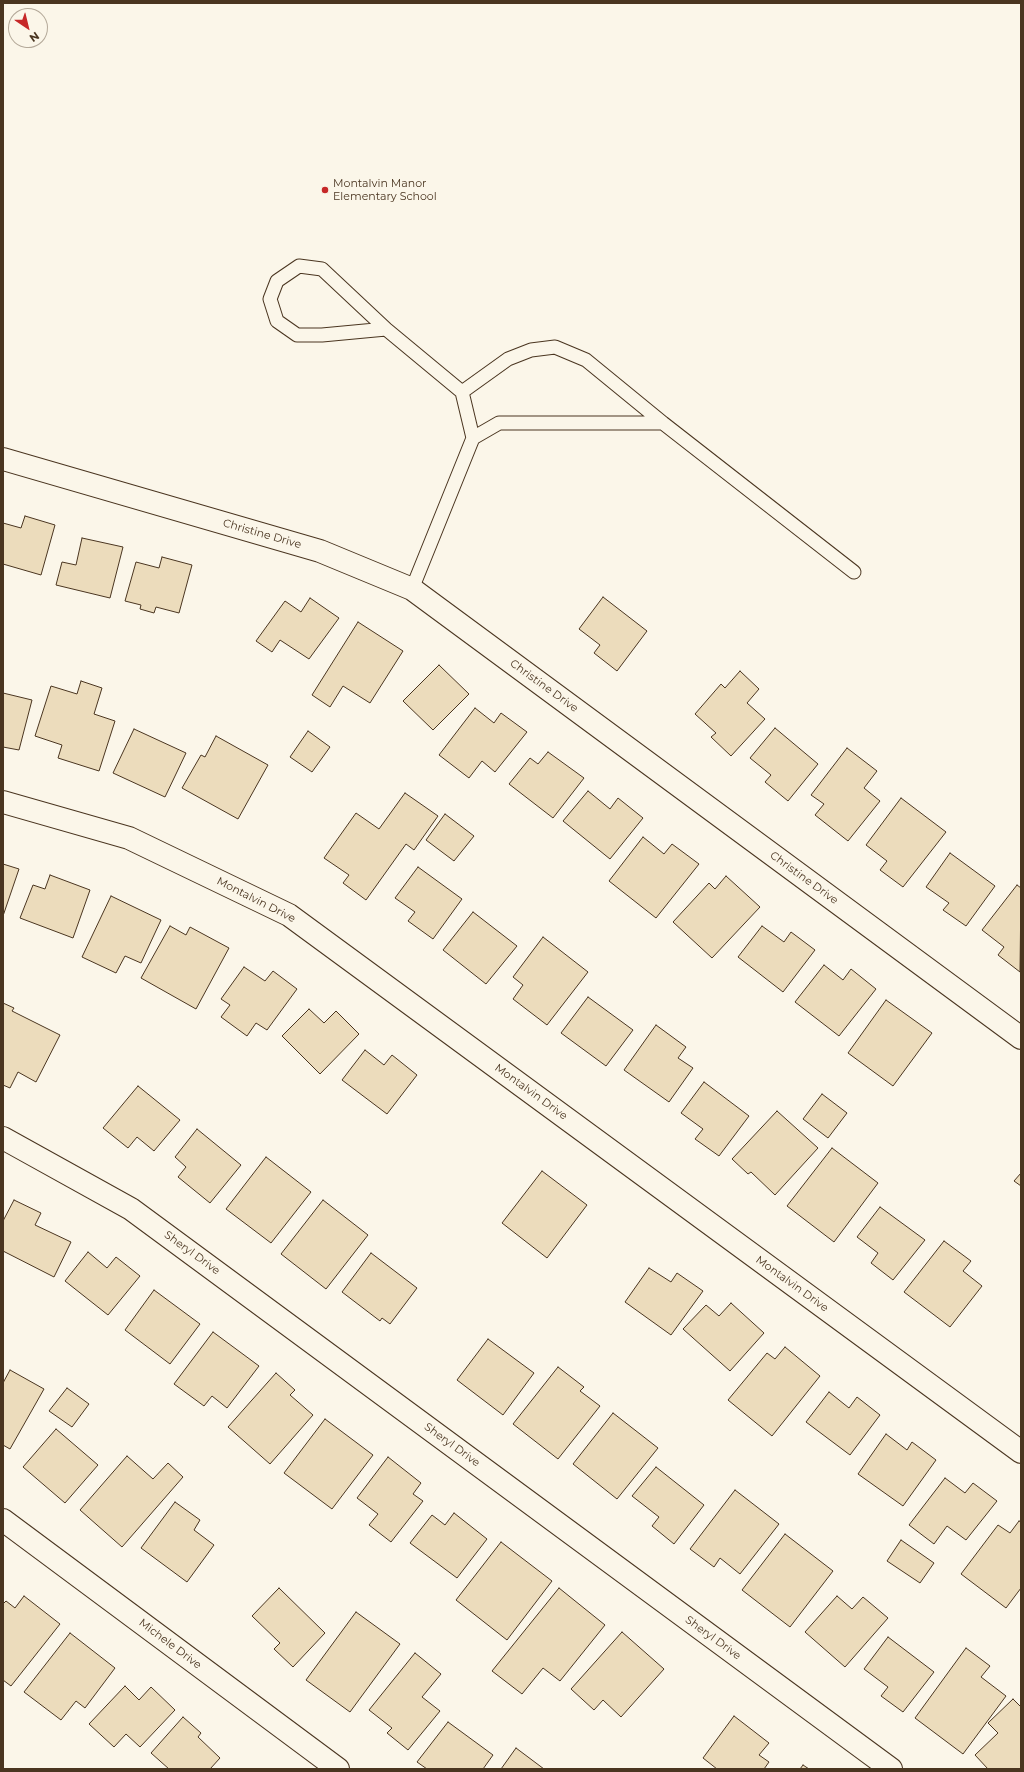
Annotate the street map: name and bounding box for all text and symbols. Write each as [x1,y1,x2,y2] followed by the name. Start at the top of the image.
[8,8,48,48] north arrow
[27,29,42,45] text: N
[333,177,437,203] place label: Montalvin Manor Elementary School
[320,185,330,195] marker: Montalvin Manor Elementary School
[221,516,303,552] street label: Christine Drive
[507,657,581,715] street label: Christine Drive
[767,849,841,907] street label: Christine Drive
[214,874,298,926] street label: Montalvin Drive
[492,1061,570,1123] street label: Montalvin Drive
[162,1228,222,1278] street label: Sheryl Drive
[753,1253,831,1315] street label: Montalvin Drive
[422,1420,482,1470] street label: Sheryl Drive
[683,1613,743,1663] street label: Sheryl Drive
[136,1616,204,1672] street label: Michele Drive

